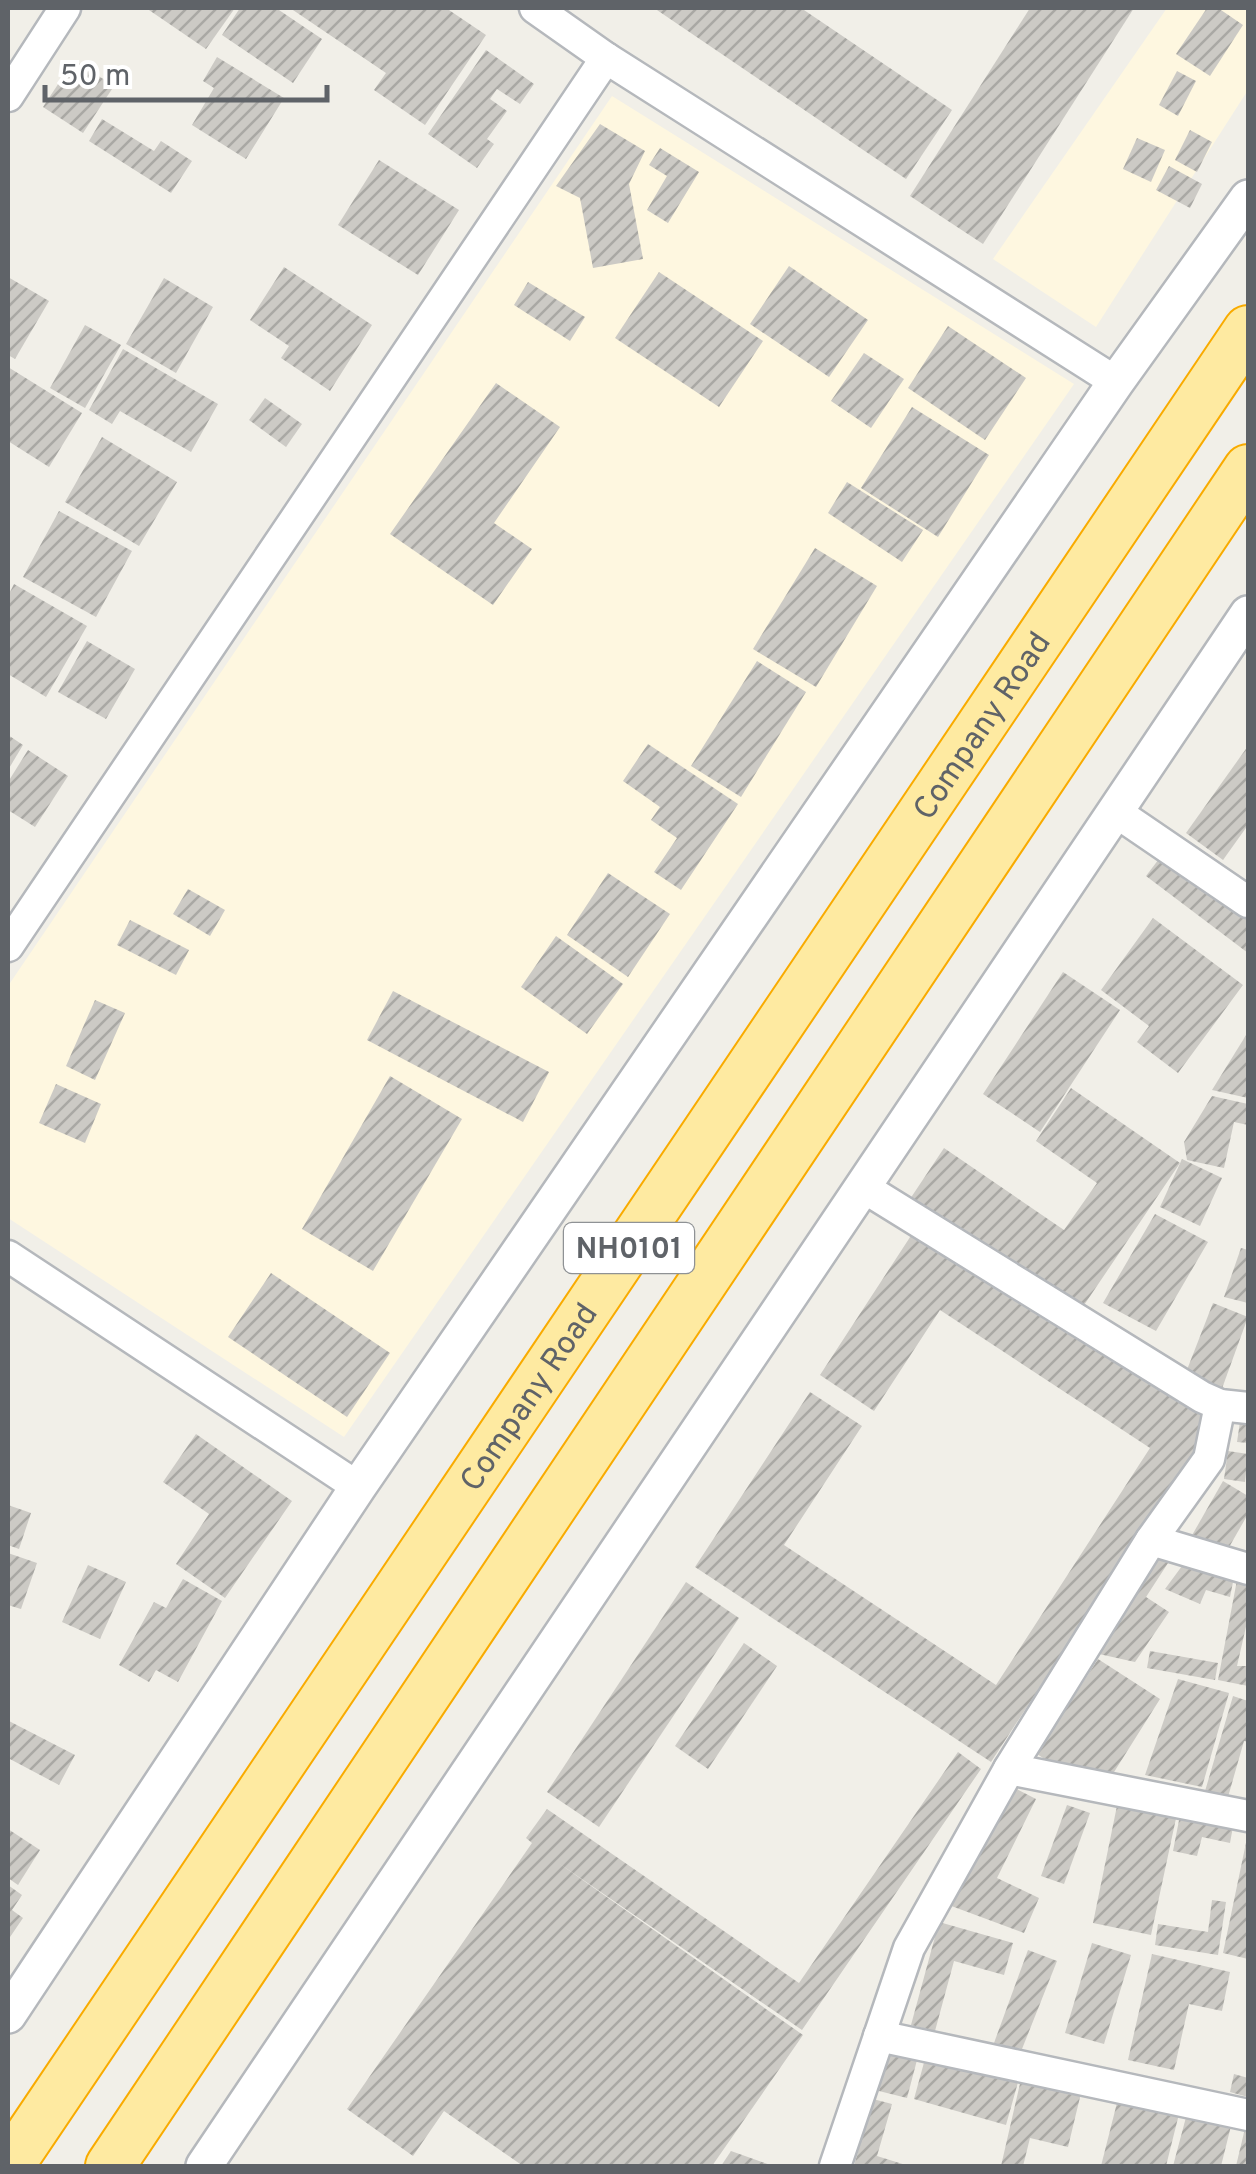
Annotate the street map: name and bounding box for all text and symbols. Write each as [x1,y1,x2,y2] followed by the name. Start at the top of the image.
[45,40,328,102] scale bar
[60,59,130,96] text: 50 m
[906,625,1061,829] street label: Company Road
[564,1223,694,1273] road number: NH0101
[453,1297,608,1500] street label: Company Road

